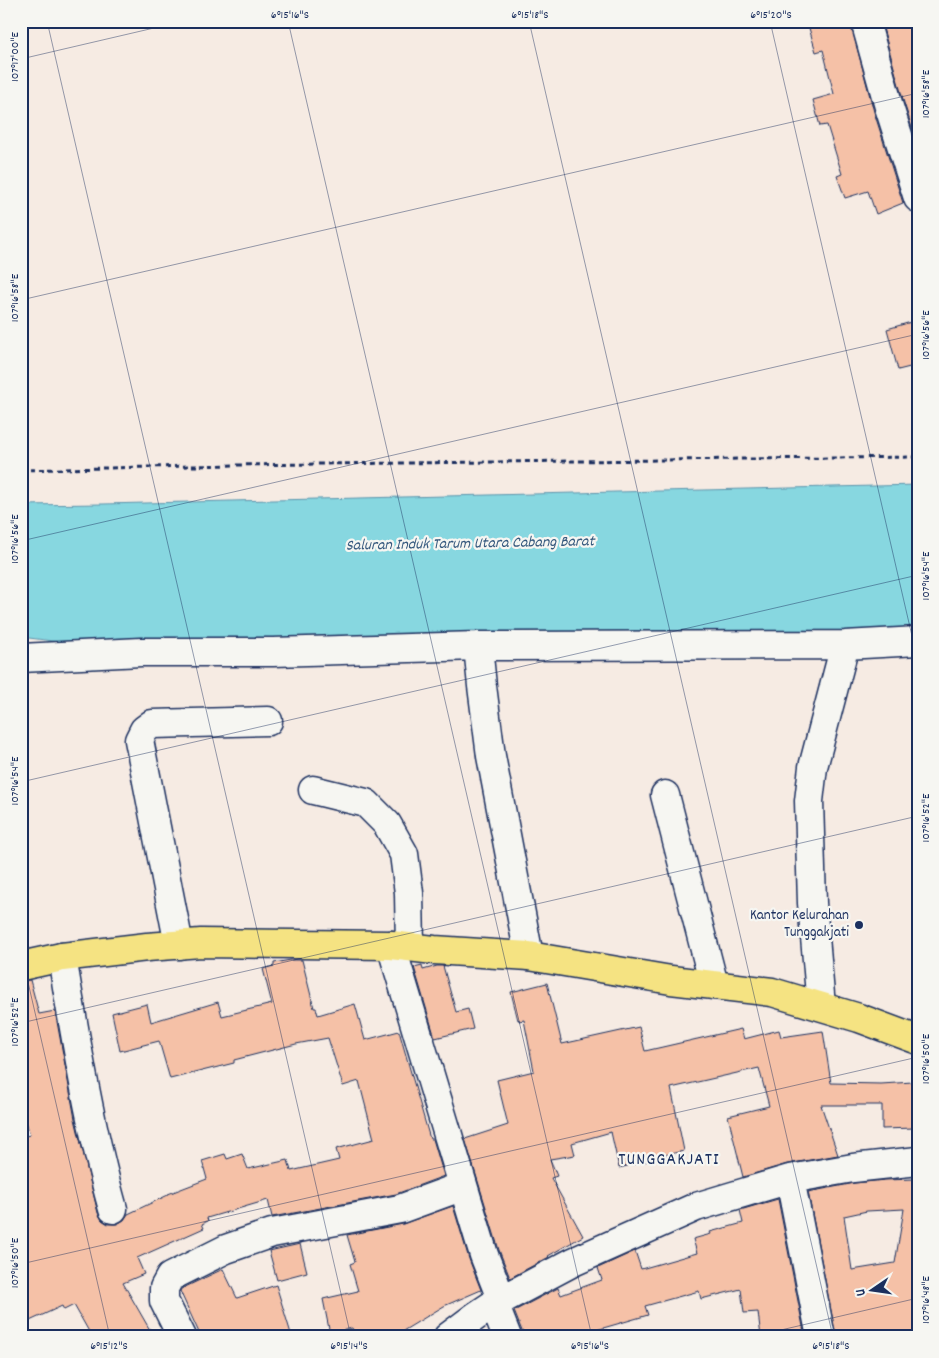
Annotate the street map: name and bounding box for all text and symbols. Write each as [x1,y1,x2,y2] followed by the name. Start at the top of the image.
[271,7,309,24] text: 6°15'16"S
[511,7,549,24] text: 6°15'18"S
[750,7,792,24] text: 6°15'20"S
[7,31,24,82] text: 107°17'00"E
[918,69,935,118] text: 107°16'58"E
[7,273,24,322] text: 107°16'58"E
[918,310,935,360] text: 107°16'56"E
[7,514,24,564] text: 107°16'56"E
[345,530,597,558] water label: Saluran Induk Tarum Utara Cabang Barat
[918,551,935,600] text: 107°16'54"E
[7,756,24,805] text: 107°16'54"E
[918,793,935,843] text: 107°16'52"E
[750,905,849,944] place label: Kantor Kelurahan Tunggakjati
[853,919,865,931] marker: Kantor Kelurahan Tunggakjati
[7,997,24,1047] text: 107°16'52"E
[918,1033,935,1084] text: 107°16'50"E
[618,1148,720,1173] district label: TUNGGAKJATI
[7,1237,24,1288] text: 107°16'50"E
[846,1266,896,1316] north arrow
[918,1275,935,1324] text: 107°16'48"E
[851,1287,872,1298] text: U
[90,1338,128,1355] text: 6°15'12"S
[330,1338,368,1355] text: 6°15'14"S
[571,1338,609,1355] text: 6°15'16"S
[812,1338,850,1355] text: 6°15'18"S

